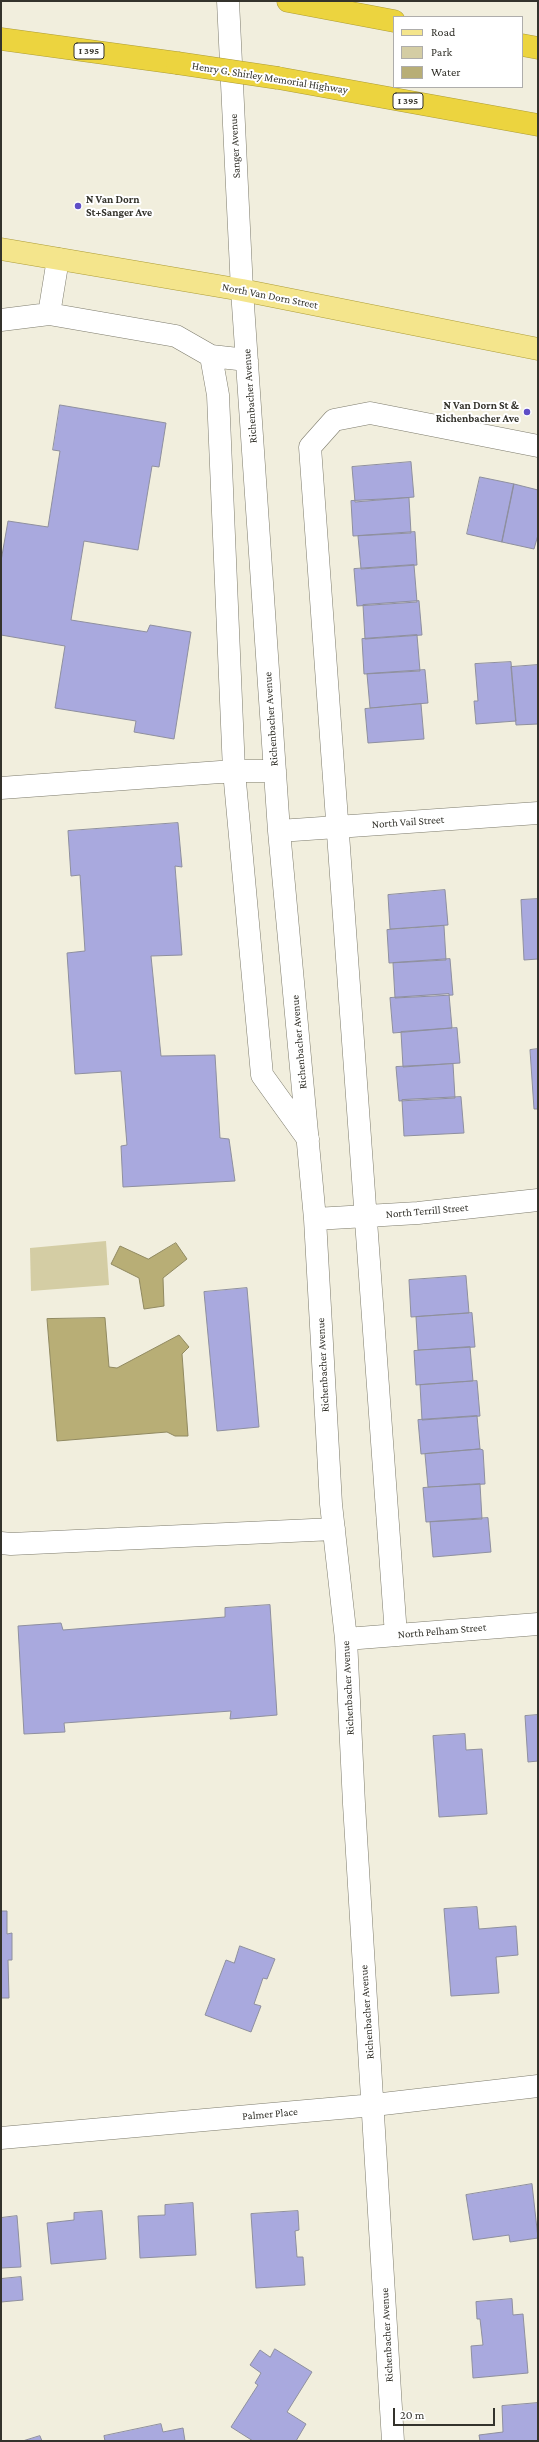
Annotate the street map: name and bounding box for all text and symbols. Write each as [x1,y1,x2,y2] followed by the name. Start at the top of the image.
[393,16,523,88] legend
[431,25,455,39] text: Road
[74,43,104,59] road number: I 395
[431,45,452,59] text: Park
[191,59,349,97] street label: Henry G. Shirley Memorial Highway
[431,65,460,79] text: Water
[393,93,423,109] road number: I 395
[227,113,243,179] street label: Sanger Avenue
[86,193,152,219] place label: N Van Dorn St+Sanger Ave
[73,201,83,211] marker: N Van Dorn St+Sanger Ave
[221,280,319,312] street label: North Van Dorn Street
[240,348,260,444] street label: Richenbacher Avenue
[436,399,519,425] place label: N Van Dorn St & Richenbacher Ave
[522,407,532,417] marker: N Van Dorn St & Richenbacher Ave
[261,671,281,767] street label: Richenbacher Avenue
[371,813,445,831] street label: North Vail Street
[288,994,310,1090] street label: Richenbacher Avenue
[385,1201,469,1221] street label: North Terrill Street
[314,1317,332,1413] street label: Richenbacher Avenue
[397,1621,487,1641] street label: North Pelham Street
[339,1640,357,1736] street label: Richenbacher Avenue
[357,1964,377,2060] street label: Richenbacher Avenue
[242,2105,298,2123] street label: Palmer Place
[378,2287,396,2383] street label: Richenbacher Avenue
[395,2400,497,2426] scale bar
[400,2408,424,2422] text: 20 m

